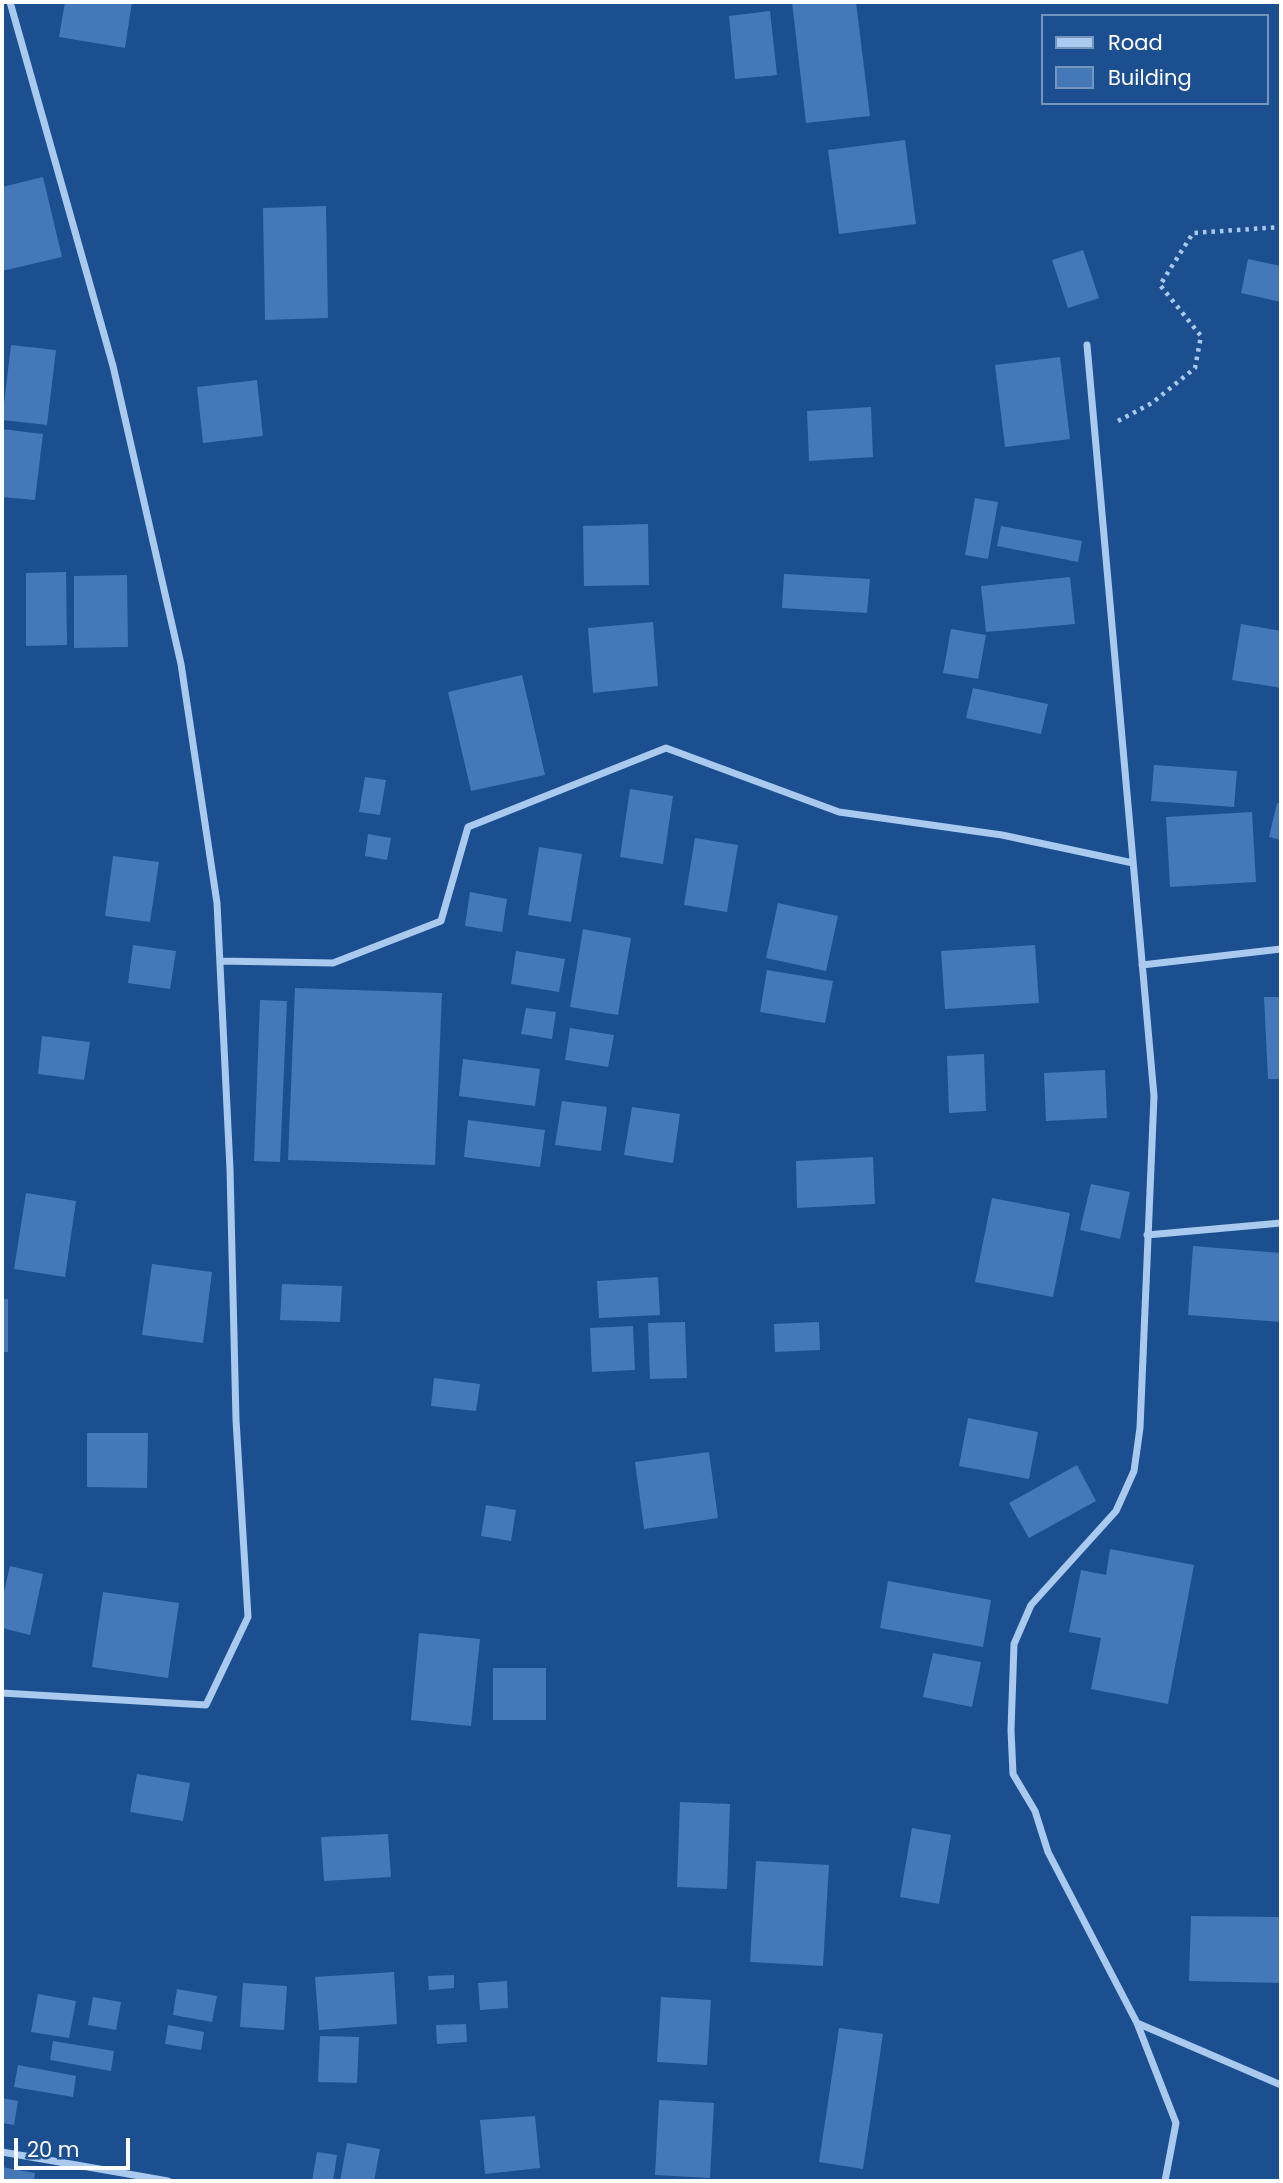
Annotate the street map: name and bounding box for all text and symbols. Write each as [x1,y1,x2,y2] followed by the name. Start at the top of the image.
[1042,14,1269,105] legend
[1108,28,1163,57] text: Road
[1108,63,1192,92] text: Building
[18,2124,133,2168] scale bar
[27,2135,80,2164] text: 20 m

